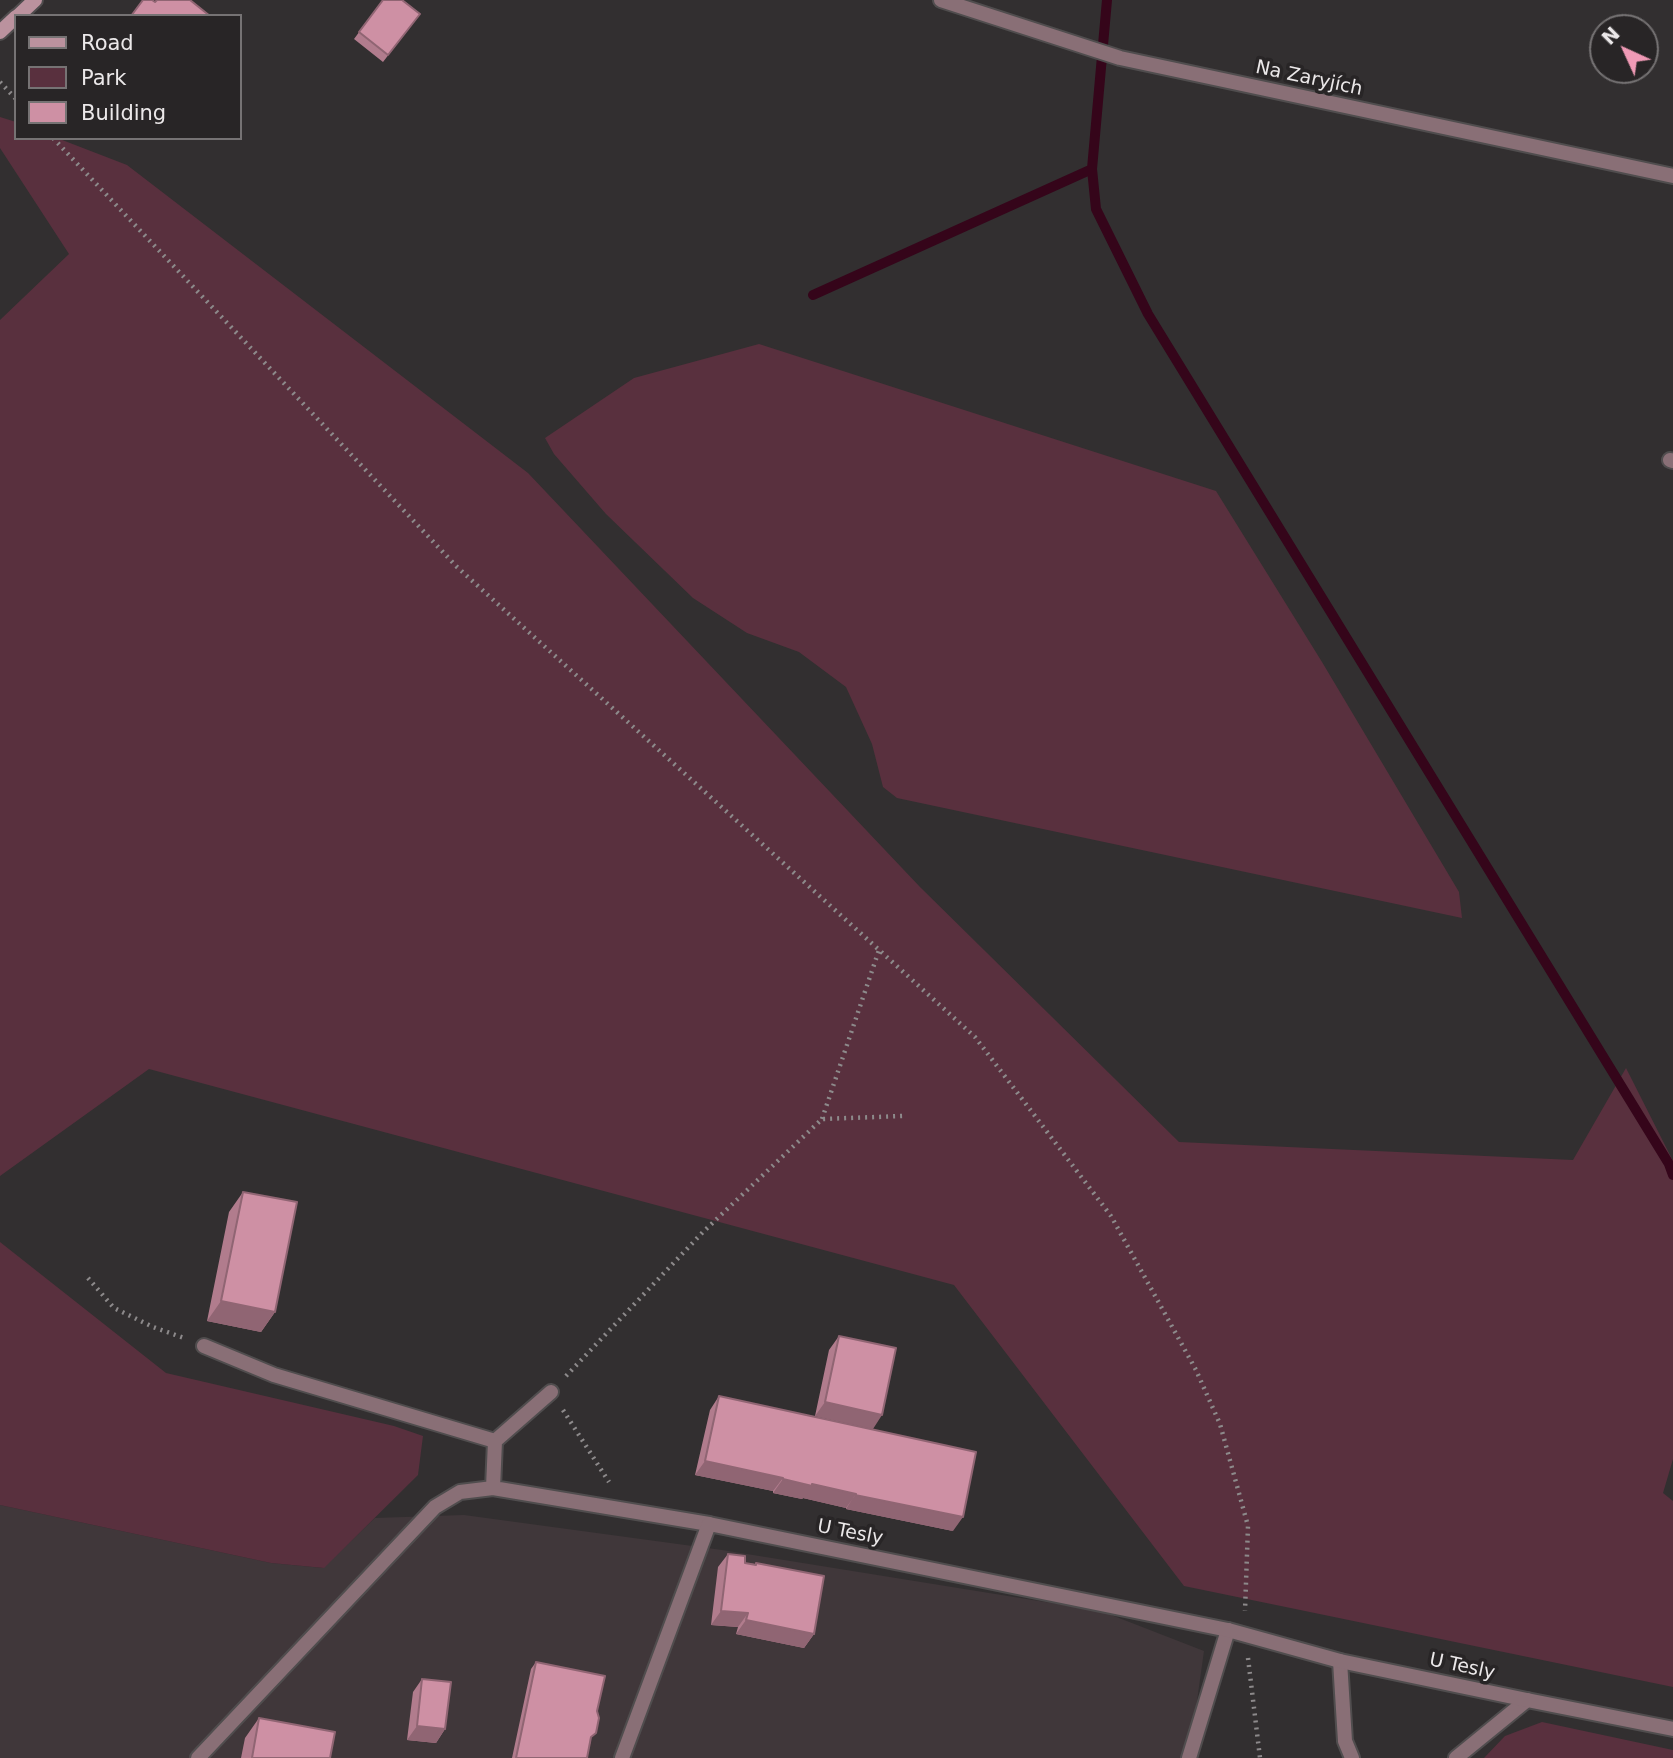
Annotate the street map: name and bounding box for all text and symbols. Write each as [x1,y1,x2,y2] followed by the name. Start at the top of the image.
[14,14,242,140] legend
[1589,14,1659,84] north arrow
[1597,22,1624,49] text: N
[81,31,134,55] text: Road
[1253,57,1365,101] street label: Na Zaryjích
[81,66,126,90] text: Park
[81,101,166,125] text: Building
[815,1515,885,1551] street label: U Tesly
[1427,1649,1497,1685] street label: U Tesly

